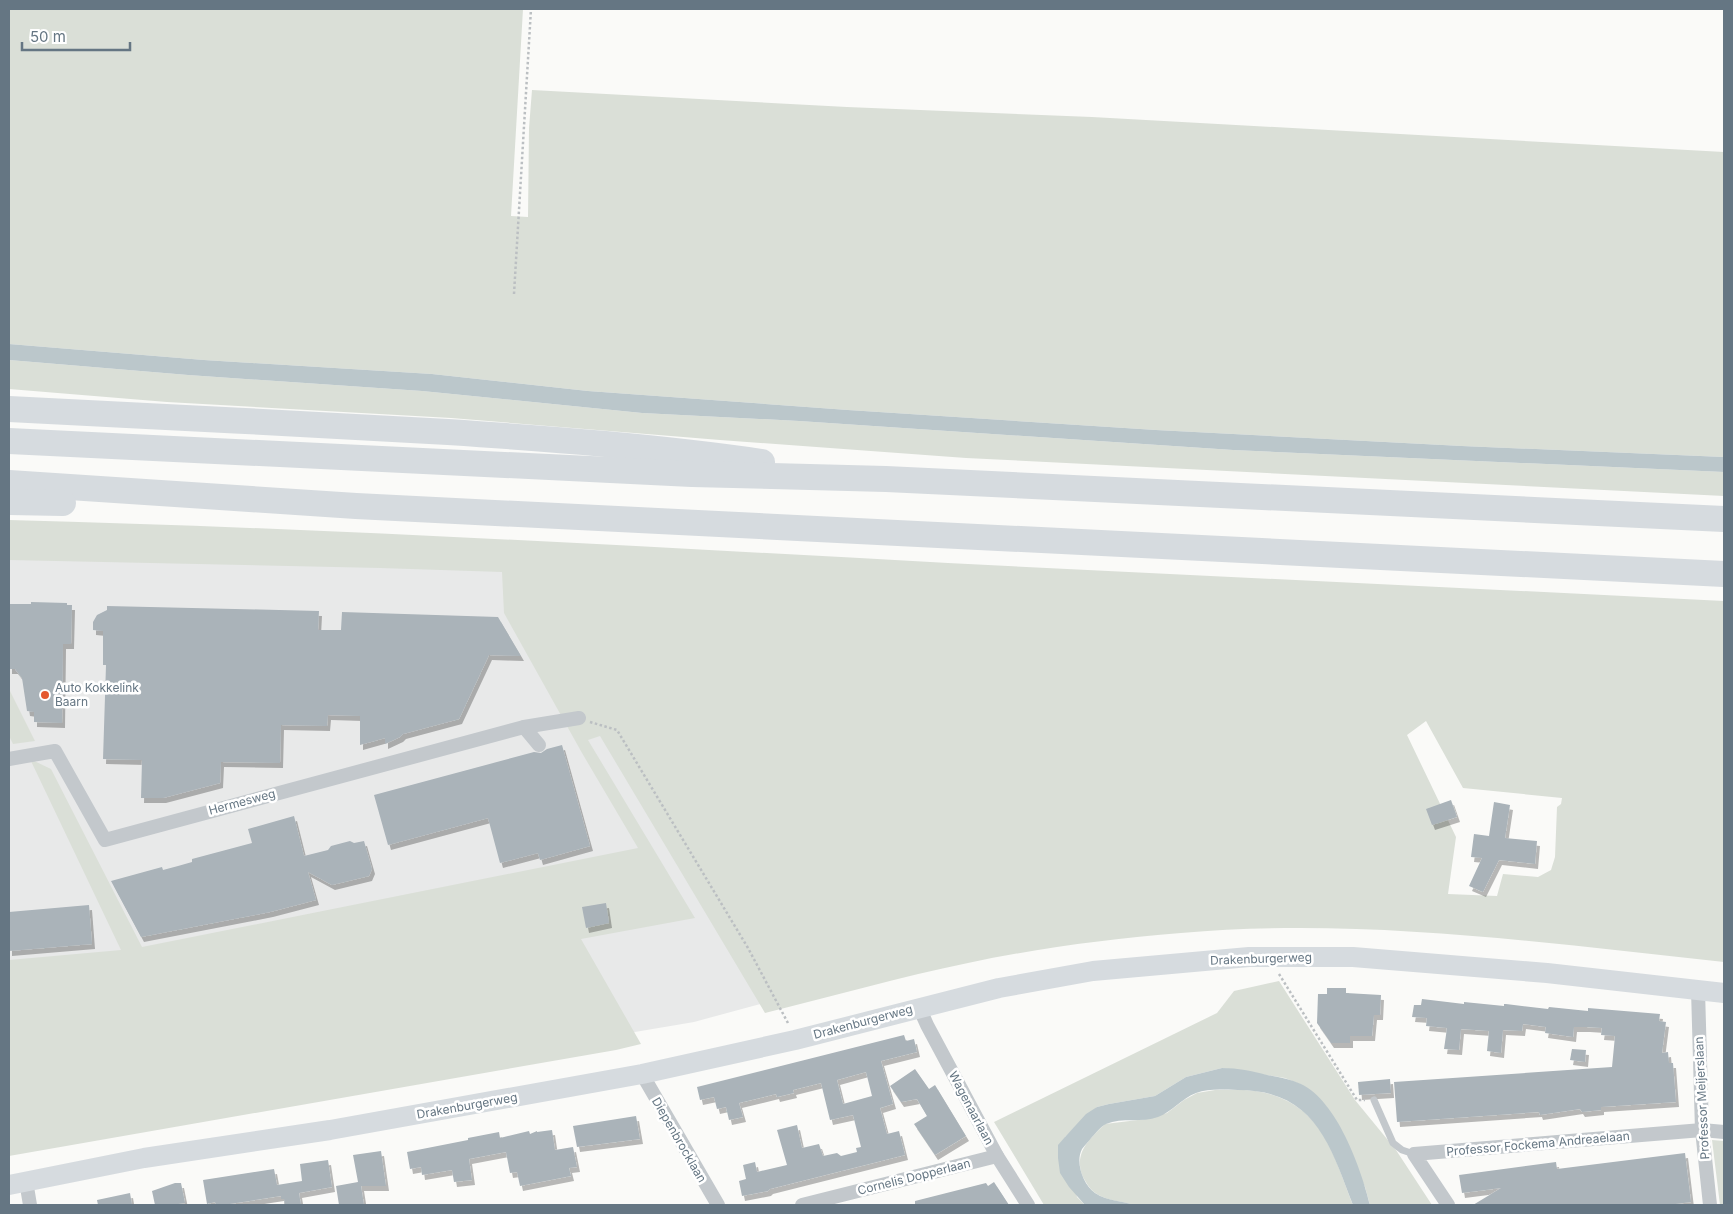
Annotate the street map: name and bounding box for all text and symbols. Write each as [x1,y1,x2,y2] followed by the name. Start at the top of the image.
[22,20,130,52] scale bar
[30,27,66,46] text: 50 m
[55,680,139,709] place label: Auto Kokkelink Baarn
[39,689,51,701] marker: Auto Kokkelink Baarn
[207,785,277,818] street label: Hermesweg
[1210,949,1312,968] street label: Drakenburgerweg
[812,1001,914,1042] street label: Drakenburgerweg
[1691,1036,1712,1160] street label: Professor Meijerslaan
[946,1068,997,1147] street label: Wagenaarlaan
[415,1089,518,1122] street label: Drakenburgerweg
[649,1095,710,1185] street label: Diepenbrocklaan
[1446,1128,1630,1159] street label: Professor Fockema Andreaelaan
[856,1155,972,1198] street label: Cornelis Dopperlaan

